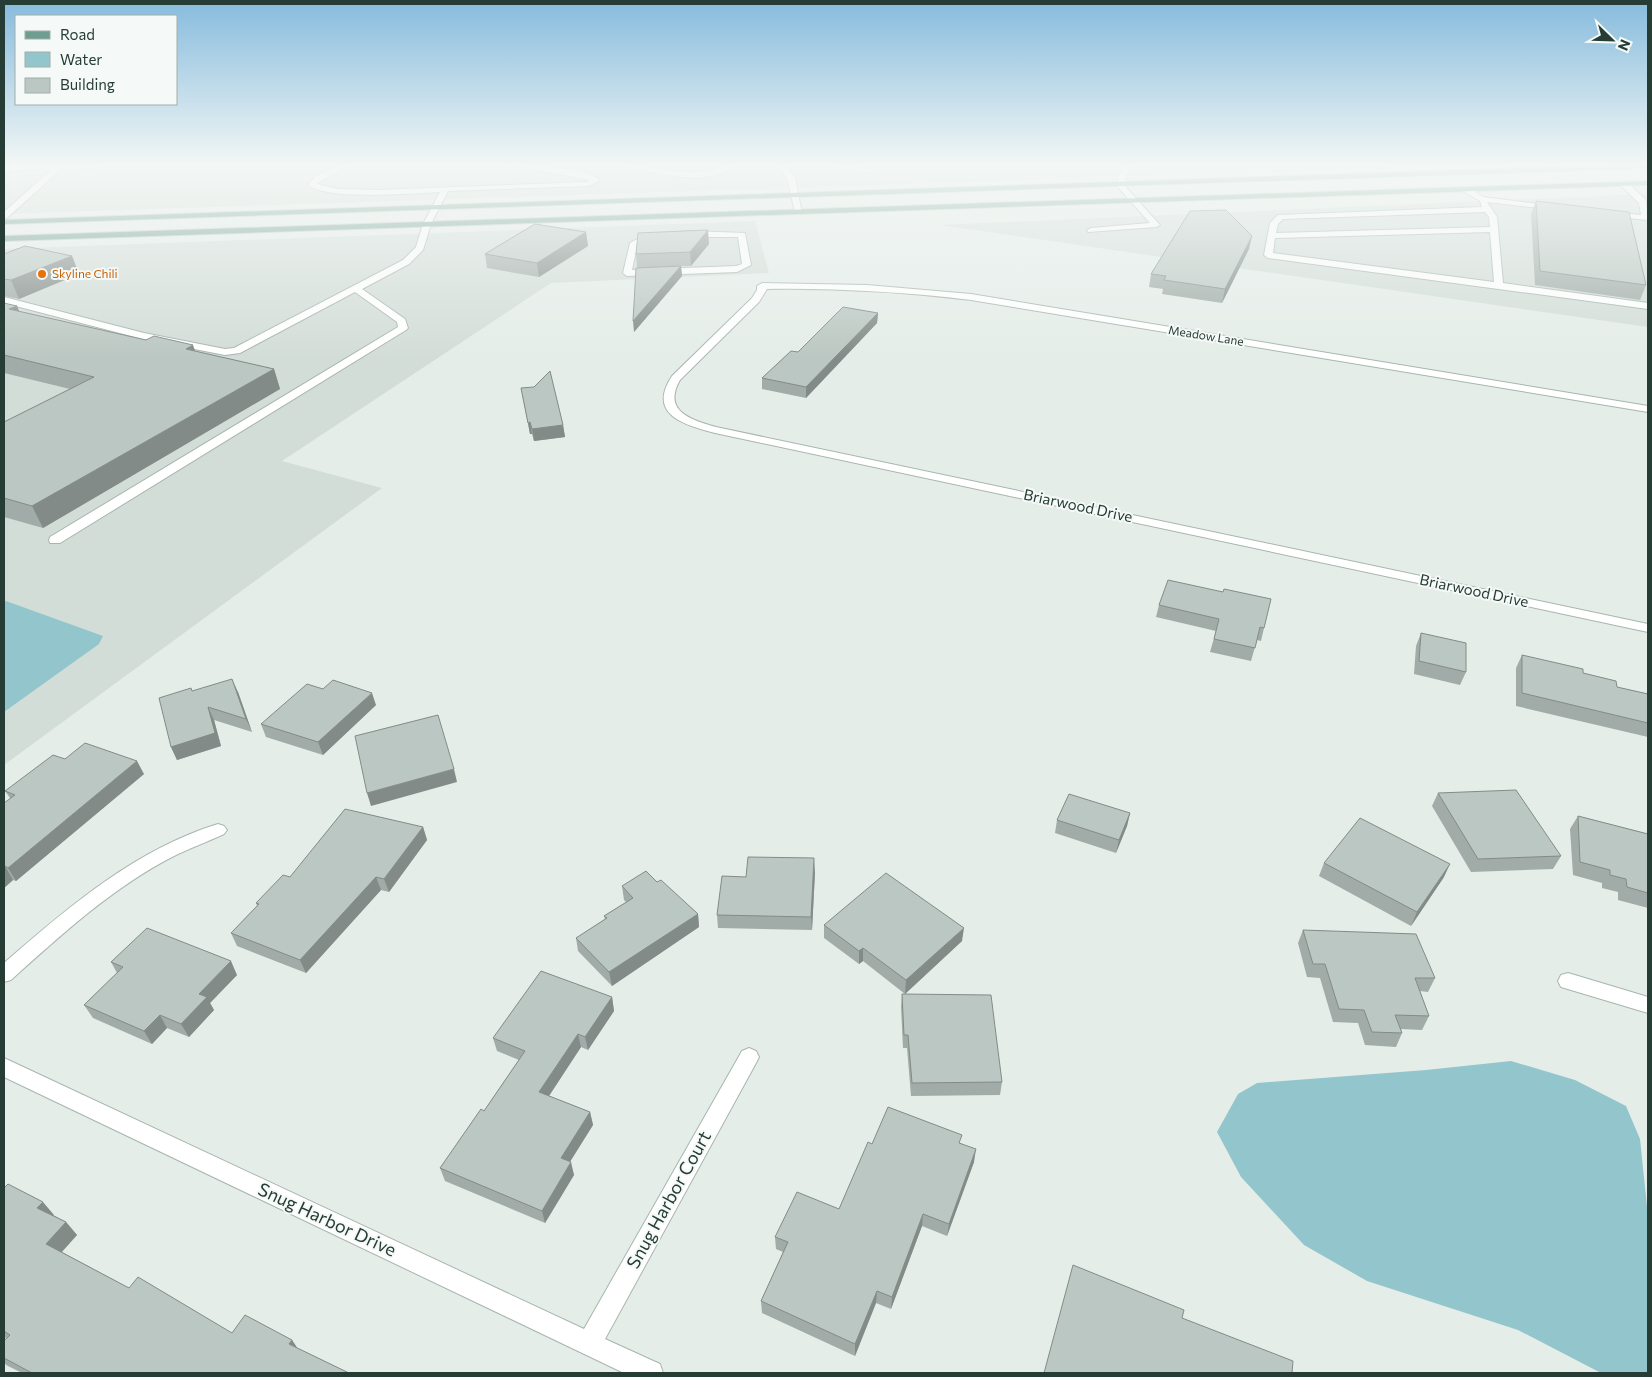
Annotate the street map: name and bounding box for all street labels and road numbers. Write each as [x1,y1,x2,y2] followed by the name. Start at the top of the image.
[1167,322,1245,348] street label: Meadow Lane
[1022,485,1134,525] street label: Briarwood Drive
[1418,570,1530,610] street label: Briarwood Drive
[621,1127,715,1272] street label: Snug Harbor Court
[255,1177,400,1261] street label: Snug Harbor Drive

